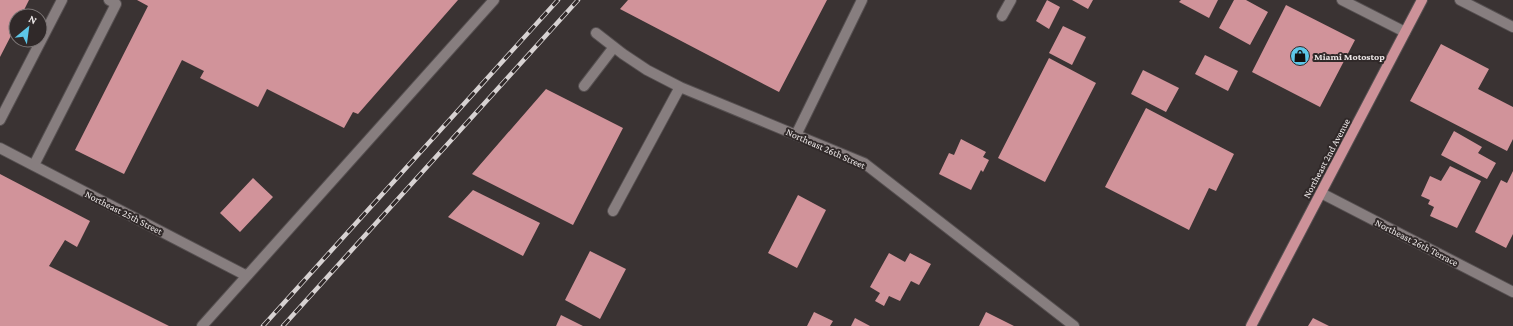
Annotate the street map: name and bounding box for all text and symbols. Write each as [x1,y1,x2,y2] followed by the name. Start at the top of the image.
[8,8,48,48] north arrow
[27,12,39,27] text: N
[1289,45,1311,67] shop icon: Miami Motostop
[1314,51,1385,62] place label: Miami Motostop
[1301,116,1352,200] street label: Northeast 2nd Avenue
[784,126,868,171] street label: Northeast 26th Street
[83,188,165,237] street label: Northeast 25th Street
[1373,217,1461,268] street label: Northeast 26th Terrace

